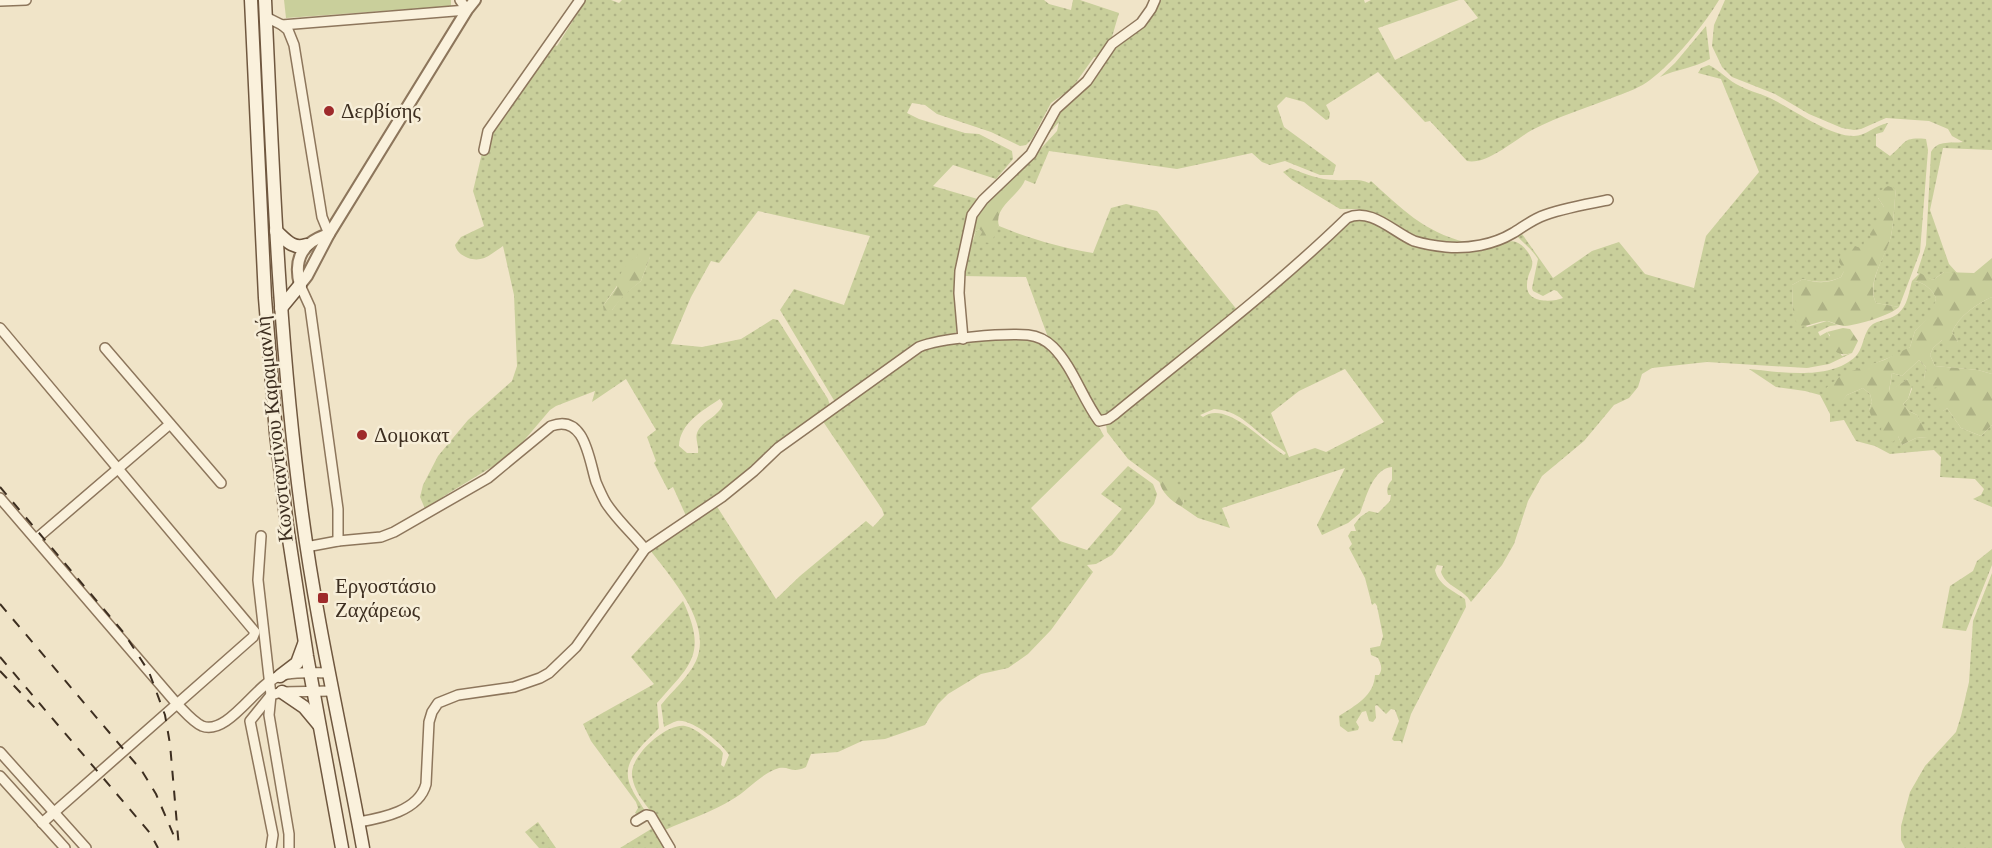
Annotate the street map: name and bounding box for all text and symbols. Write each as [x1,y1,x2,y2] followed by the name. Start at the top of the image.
[341,99,421,123] place label: Δερβίσης
[322,104,336,118] marker: Δερβίσης
[250,315,298,543] street label: Κωνσταντίνου Καραμανλή
[374,423,450,447] place label: Δομοκατ
[355,428,369,442] marker: Δομοκατ
[335,574,436,622] place label: Εργοστάσιο Ζαχάρεως
[316,591,330,605] marker: Εργοστάσιο Ζαχάρεως

